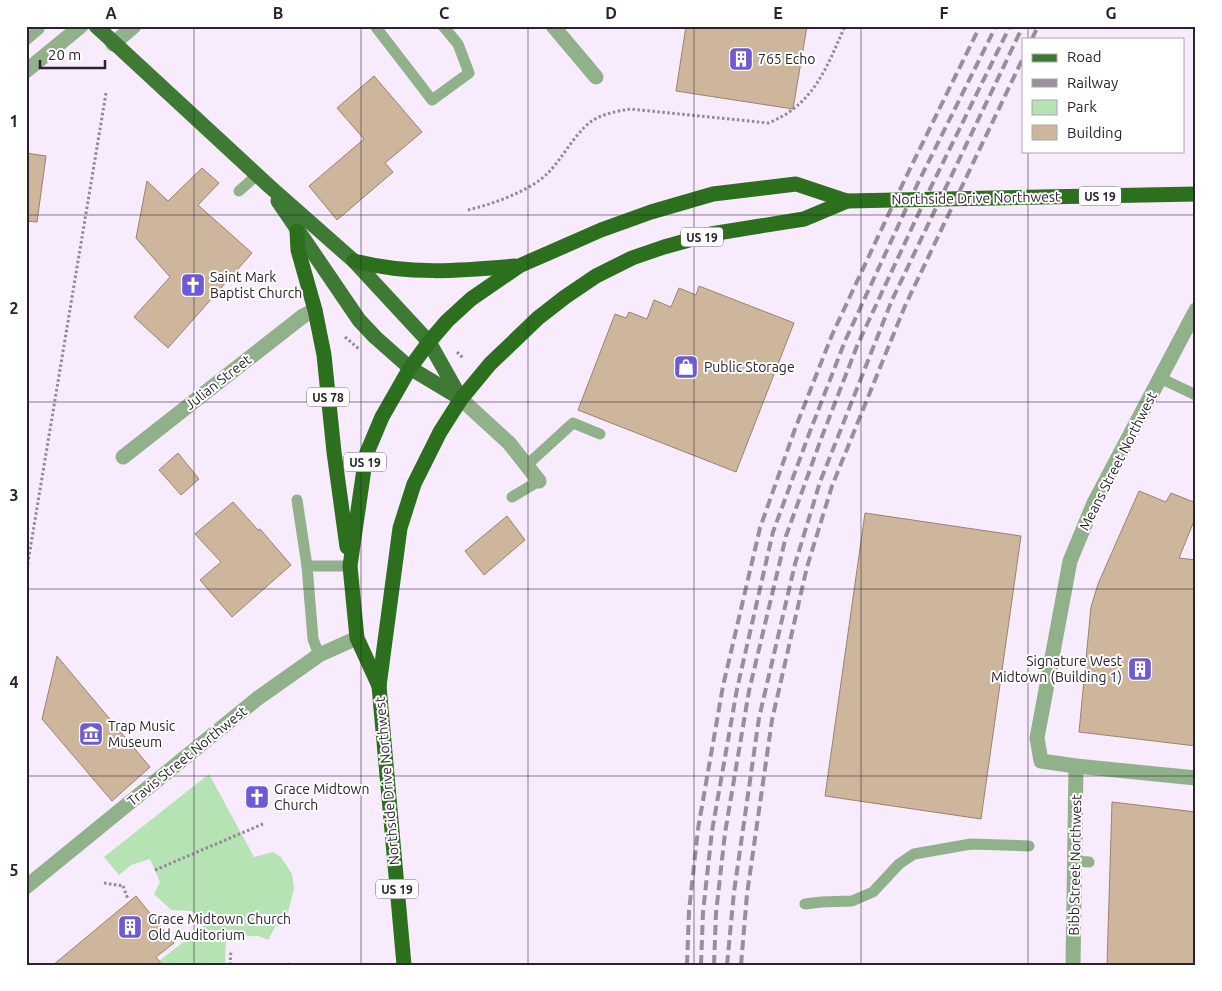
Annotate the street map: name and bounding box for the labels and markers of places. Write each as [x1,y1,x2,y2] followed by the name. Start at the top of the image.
[728,46,754,72] building icon: 765 Echo
[758,51,815,67] place label: 765 Echo
[210,269,302,301] place label: Saint Mark Baptist Church
[180,272,206,298] church icon: Saint Mark Baptist Church
[673,354,699,380] shop icon: Public Storage
[704,359,795,375] place label: Public Storage
[991,653,1122,685] place label: Signature West Midtown (Building 1)
[1127,656,1153,682] building icon: Signature West Midtown (Building 1)
[108,718,176,750] place label: Trap Music Museum
[78,721,104,747] museum icon: Trap Music Museum
[274,781,369,813] place label: Grace Midtown Church
[244,784,270,810] church icon: Grace Midtown Church
[148,911,291,943] place label: Grace Midtown Church Old Auditorium
[117,914,143,940] building icon: Grace Midtown Church Old Auditorium

